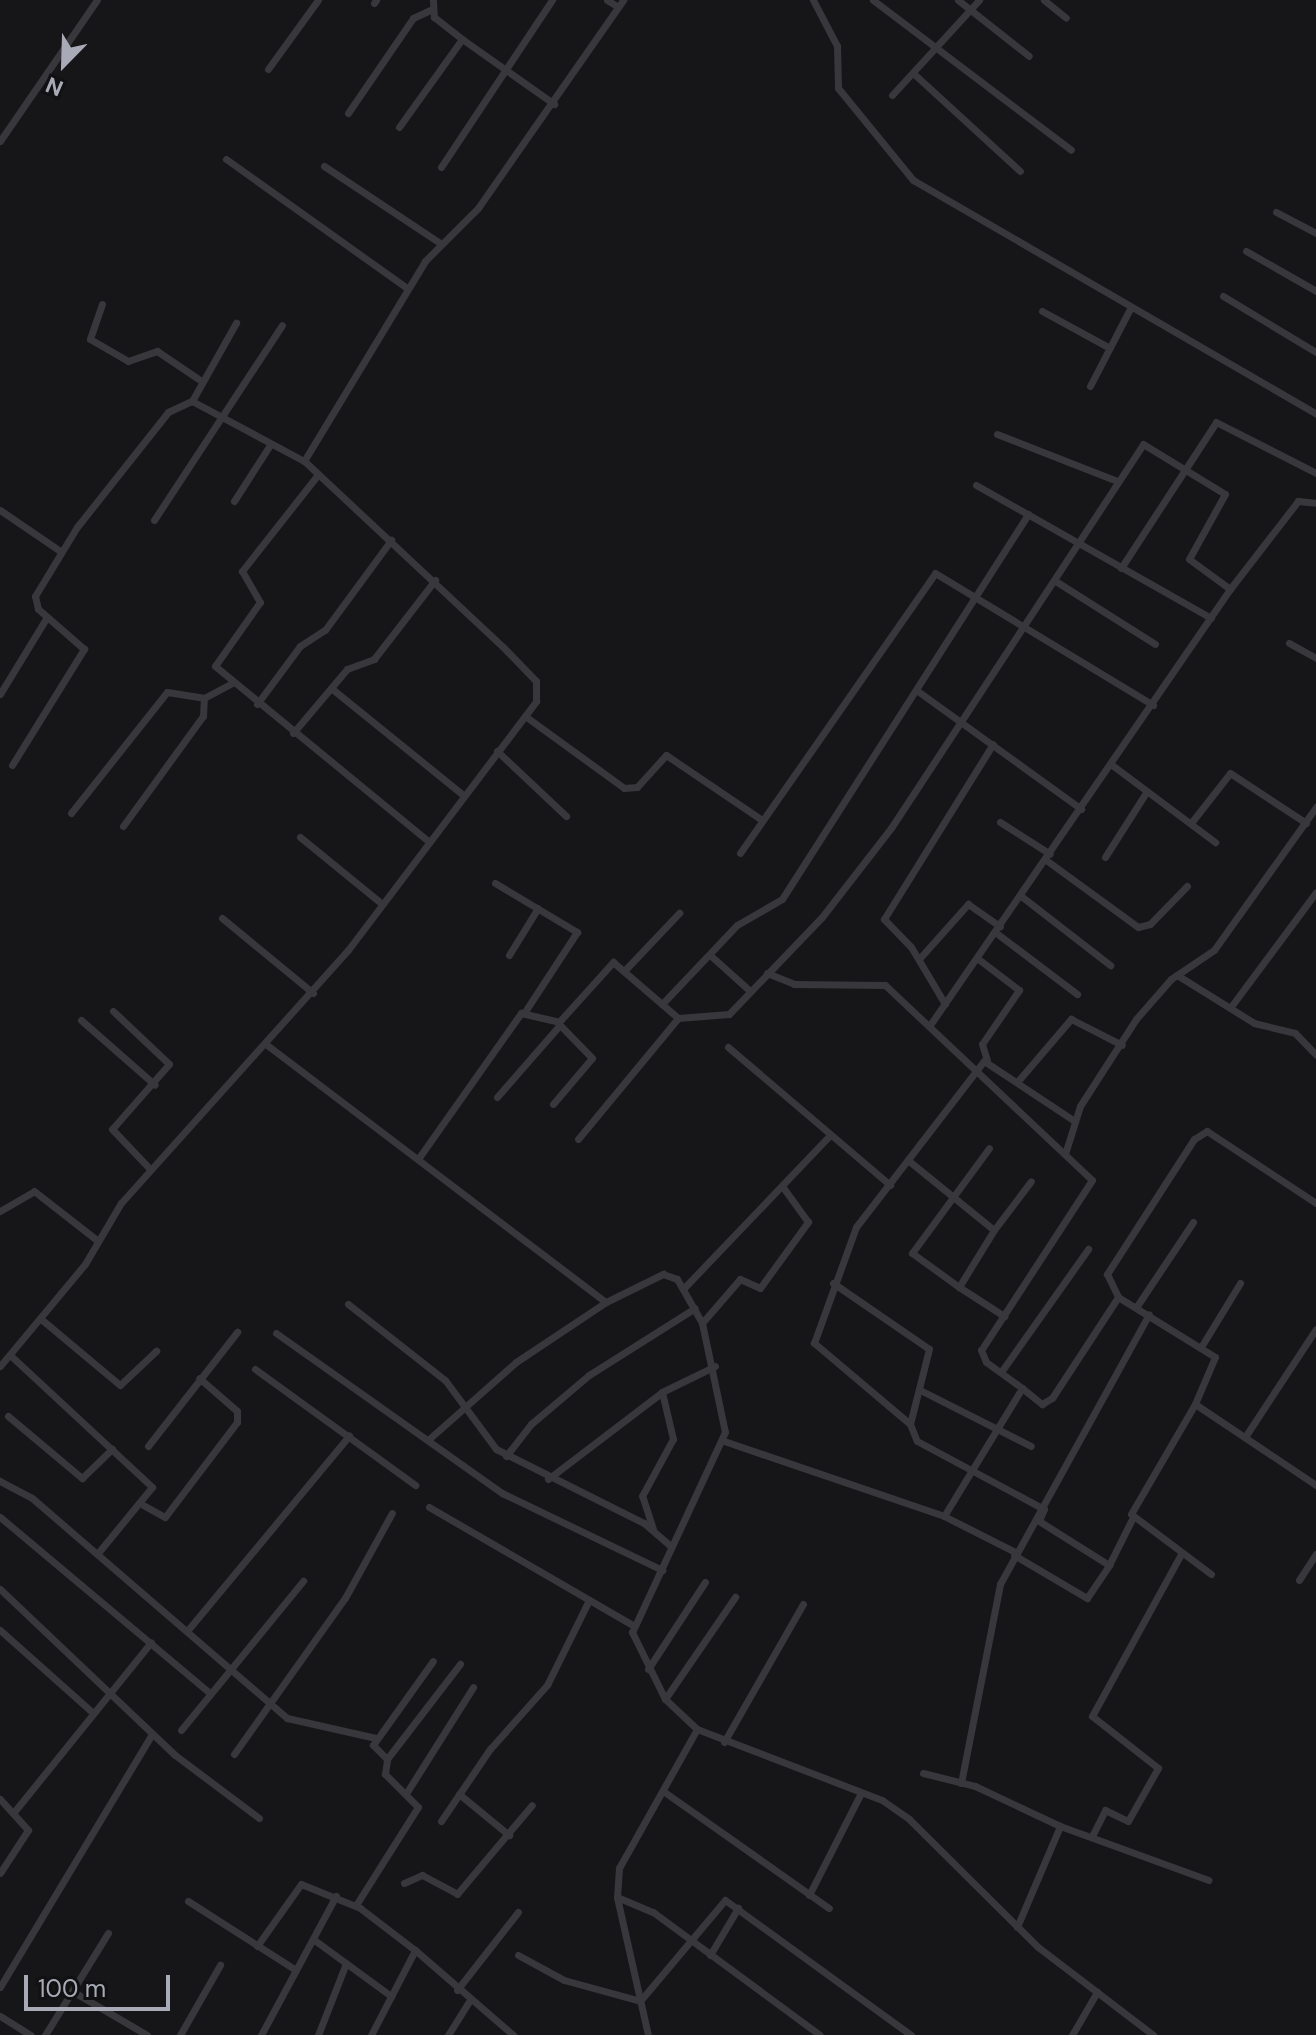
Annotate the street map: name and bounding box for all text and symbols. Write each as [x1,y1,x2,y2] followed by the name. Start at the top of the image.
[24,24,104,104] north arrow
[41,70,67,103] text: N
[28,1959,174,2009] scale bar
[38,1973,106,2004] text: 100 m

